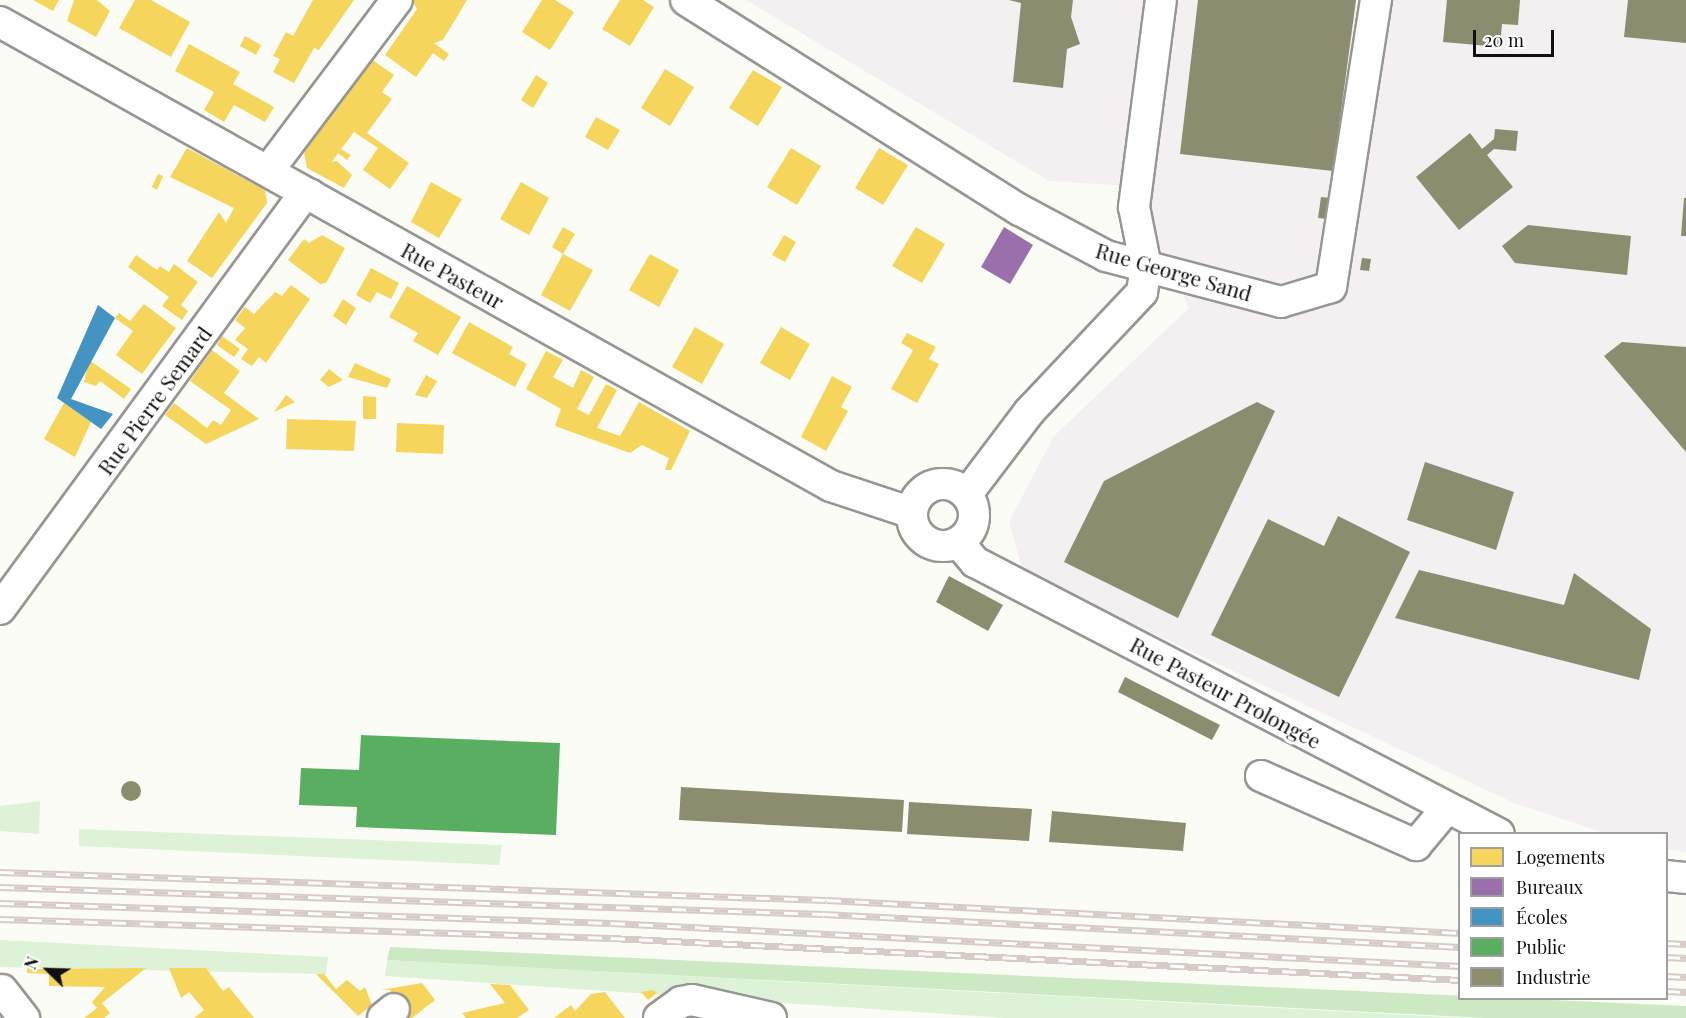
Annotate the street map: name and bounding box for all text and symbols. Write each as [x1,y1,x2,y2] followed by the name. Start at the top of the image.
[1476,18,1557,56] scale bar
[1484,28,1524,52] text: 20 m
[397,237,509,313] street label: Rue Pasteur
[1093,237,1255,305] street label: Rue George Sand
[92,321,216,479] street label: Rue Pierre Semard
[1126,631,1326,753] street label: Rue Pasteur Prolongée
[1458,832,1668,1000] legend
[1516,845,1605,869] text: Logements
[1516,875,1583,899] text: Bureaux
[1516,905,1568,929] text: Écoles
[1516,935,1566,959] text: Public
[18,940,78,1000] north arrow
[19,953,43,972] text: N
[1516,965,1591,989] text: Industrie

